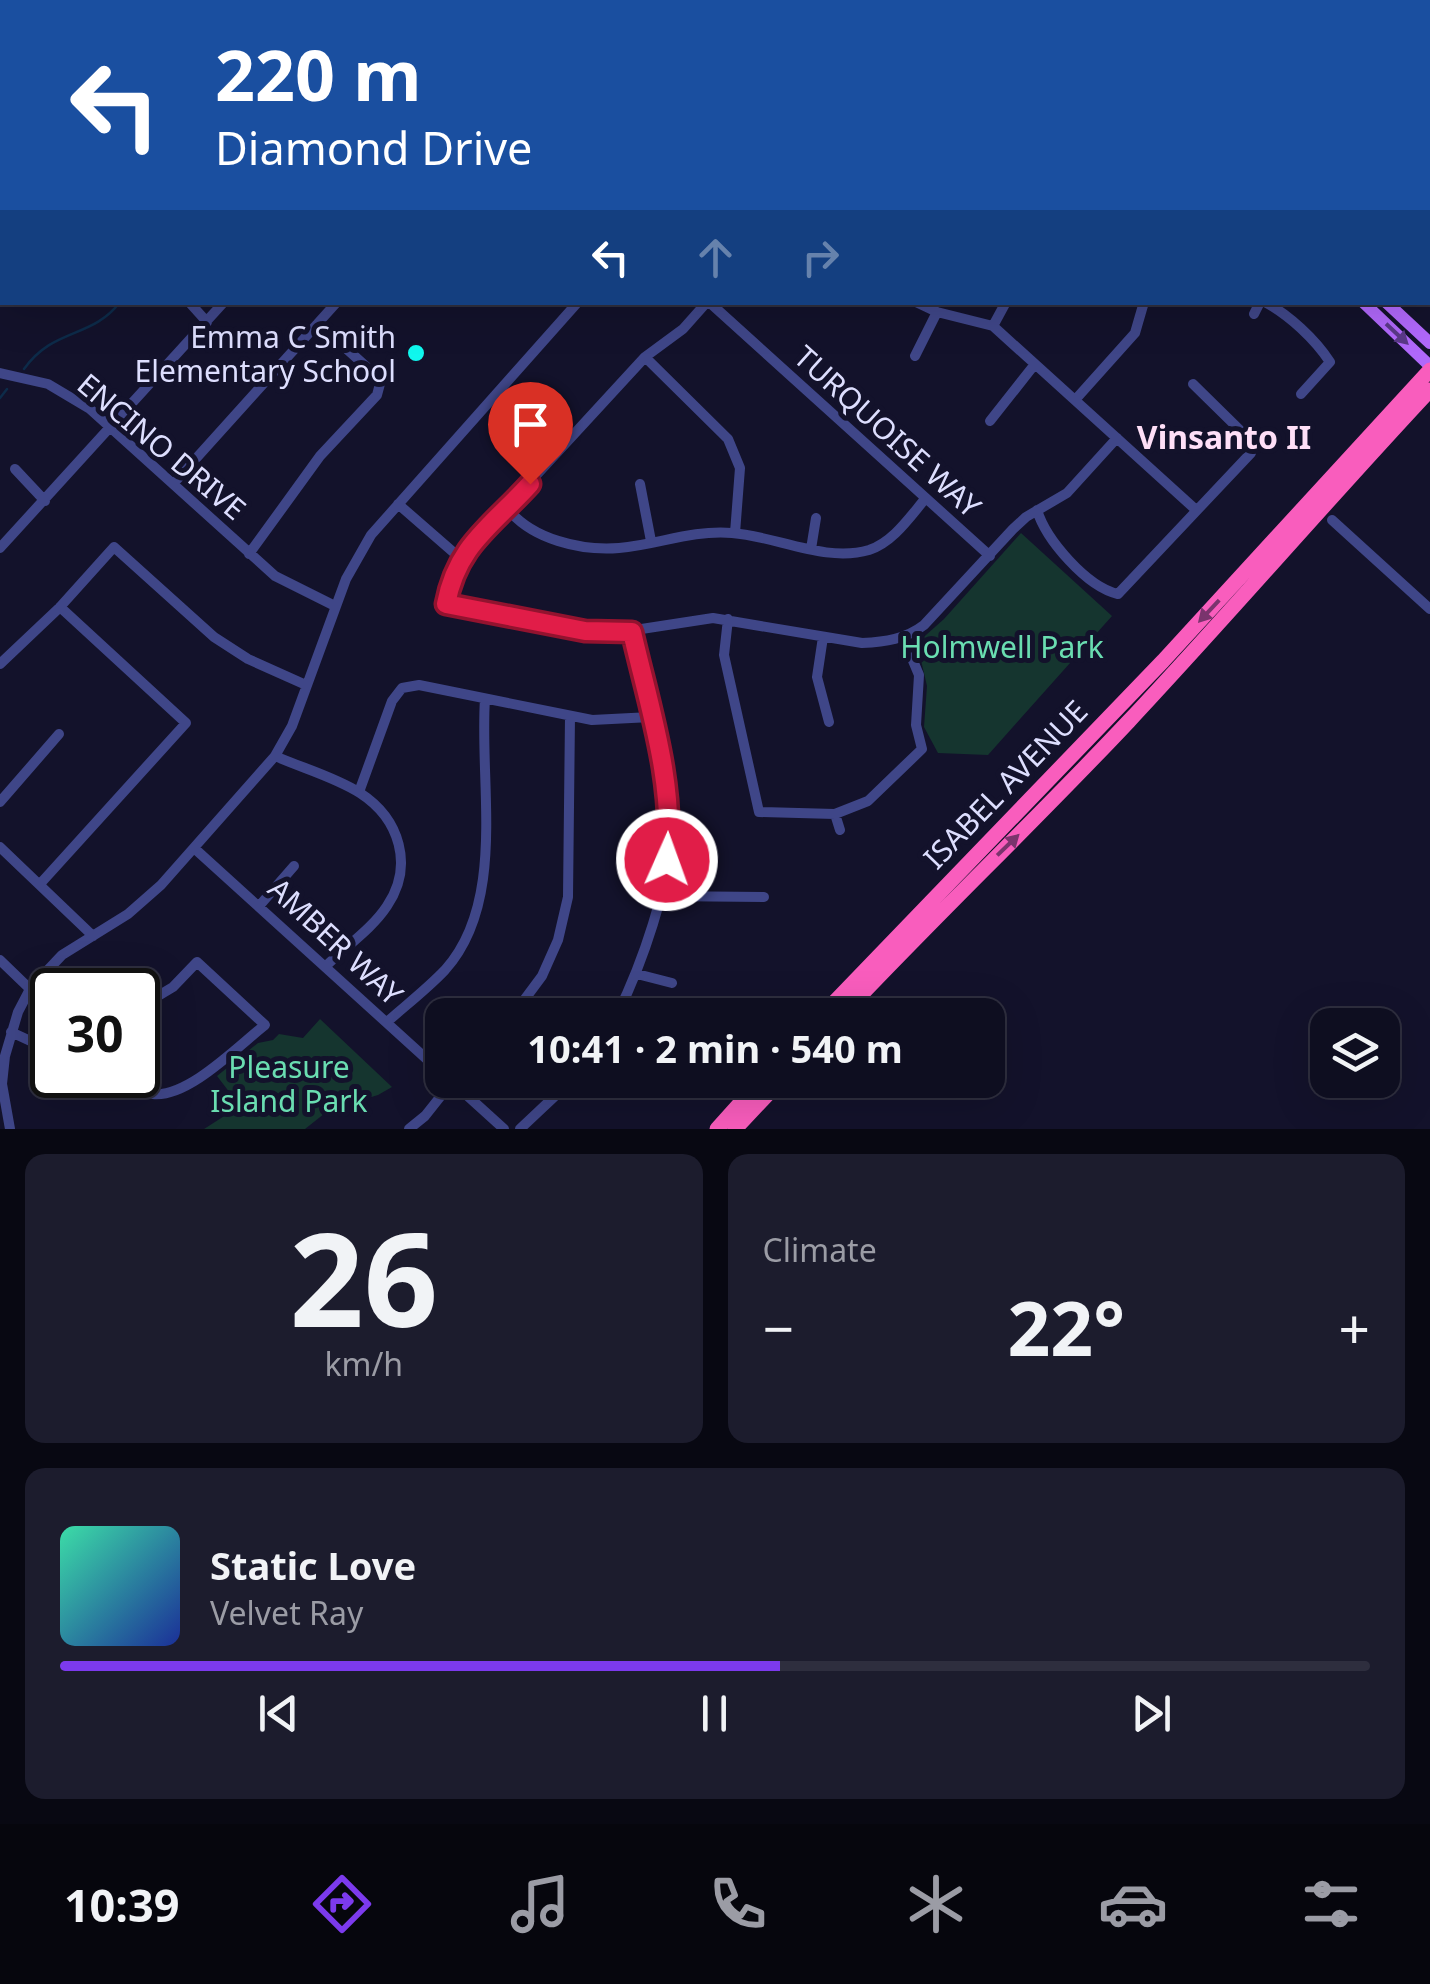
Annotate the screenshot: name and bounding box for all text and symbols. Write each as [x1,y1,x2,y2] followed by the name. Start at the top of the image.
[215,26,422,122] text: 220 m
[50,40,180,170] icon: left
[215,117,532,178] text: Diamond Drive
[583,230,638,285] icon: left
[688,230,743,285] icon: ahead
[793,230,848,285] icon: right
[135,316,396,391] place label: Emma C Smith Elementary School
[1384,322,1408,345] one-way arrow
[786,336,990,526] street label: TURQUOISE WAY
[405,342,427,364] marker: Emma C Smith Elementary School
[69,363,255,529] street label: ENCINO DRIVE
[488,382,573,485] pin
[503,397,558,452] icon: arrive
[1137,415,1311,458] district label: Vinsanto II
[1198,599,1221,623] one-way arrow
[900,626,1104,667] park label: Holmwell Park
[914,691,1096,877] street label: ISABEL AVENUE
[615,808,719,912] position arrow
[995,834,1019,857] one-way arrow
[260,868,412,1014] street label: AMBER WAY
[30,968,160,1098] speed limit sign: 30
[1310,1008,1400,1098] map controls
[1310,1008,1400,1098] button: layers
[527,1022,903,1074] text: 10:41 · 2 min · 540 m
[210,1046,368,1121] park label: Pleasure Island Park
[289,1188,438,1365] text: 26
[763,1228,877,1271] text: Climate
[1007,1276,1125,1378] text: 22°
[763,1290,794,1365] text: −
[1339,1290,1370,1365] text: +
[324,1342,403,1385] text: km/h
[210,1539,416,1591] text: Static Love
[210,1591,363,1634] text: Velvet Ray
[251,1686,306,1741] icon: previous
[687,1686,742,1741] icon: pause
[1124,1686,1179,1741] icon: next
[307,1869,377,1939] icon: directions
[505,1869,575,1939] icon: music
[703,1869,773,1939] icon: phone
[901,1869,971,1939] icon: climate
[1098,1869,1168,1939] icon: car
[1296,1869,1366,1939] icon: filters
[64,1874,179,1935] text: 10:39

